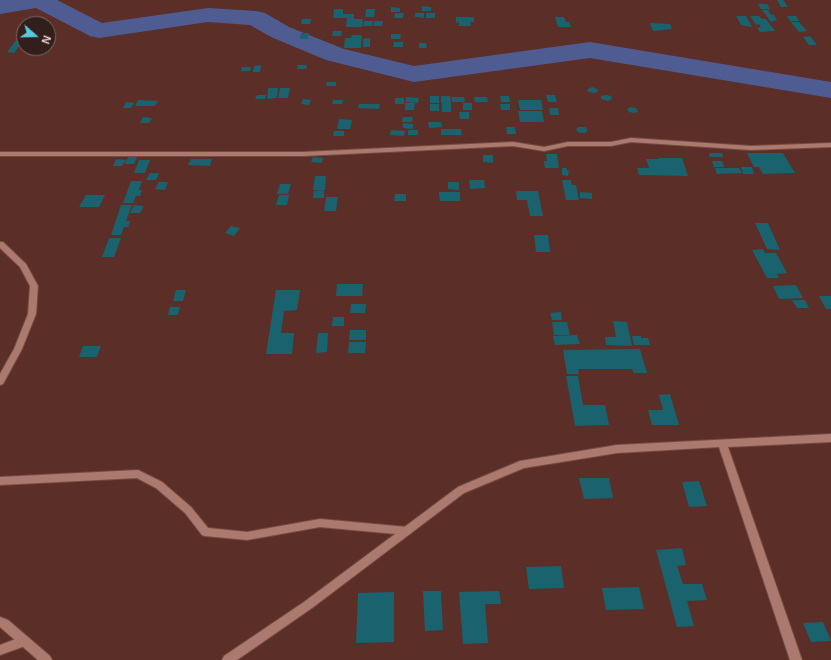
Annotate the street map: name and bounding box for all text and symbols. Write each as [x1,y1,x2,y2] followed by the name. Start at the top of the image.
[16,16,56,56] north arrow
[39,34,53,46] text: N

